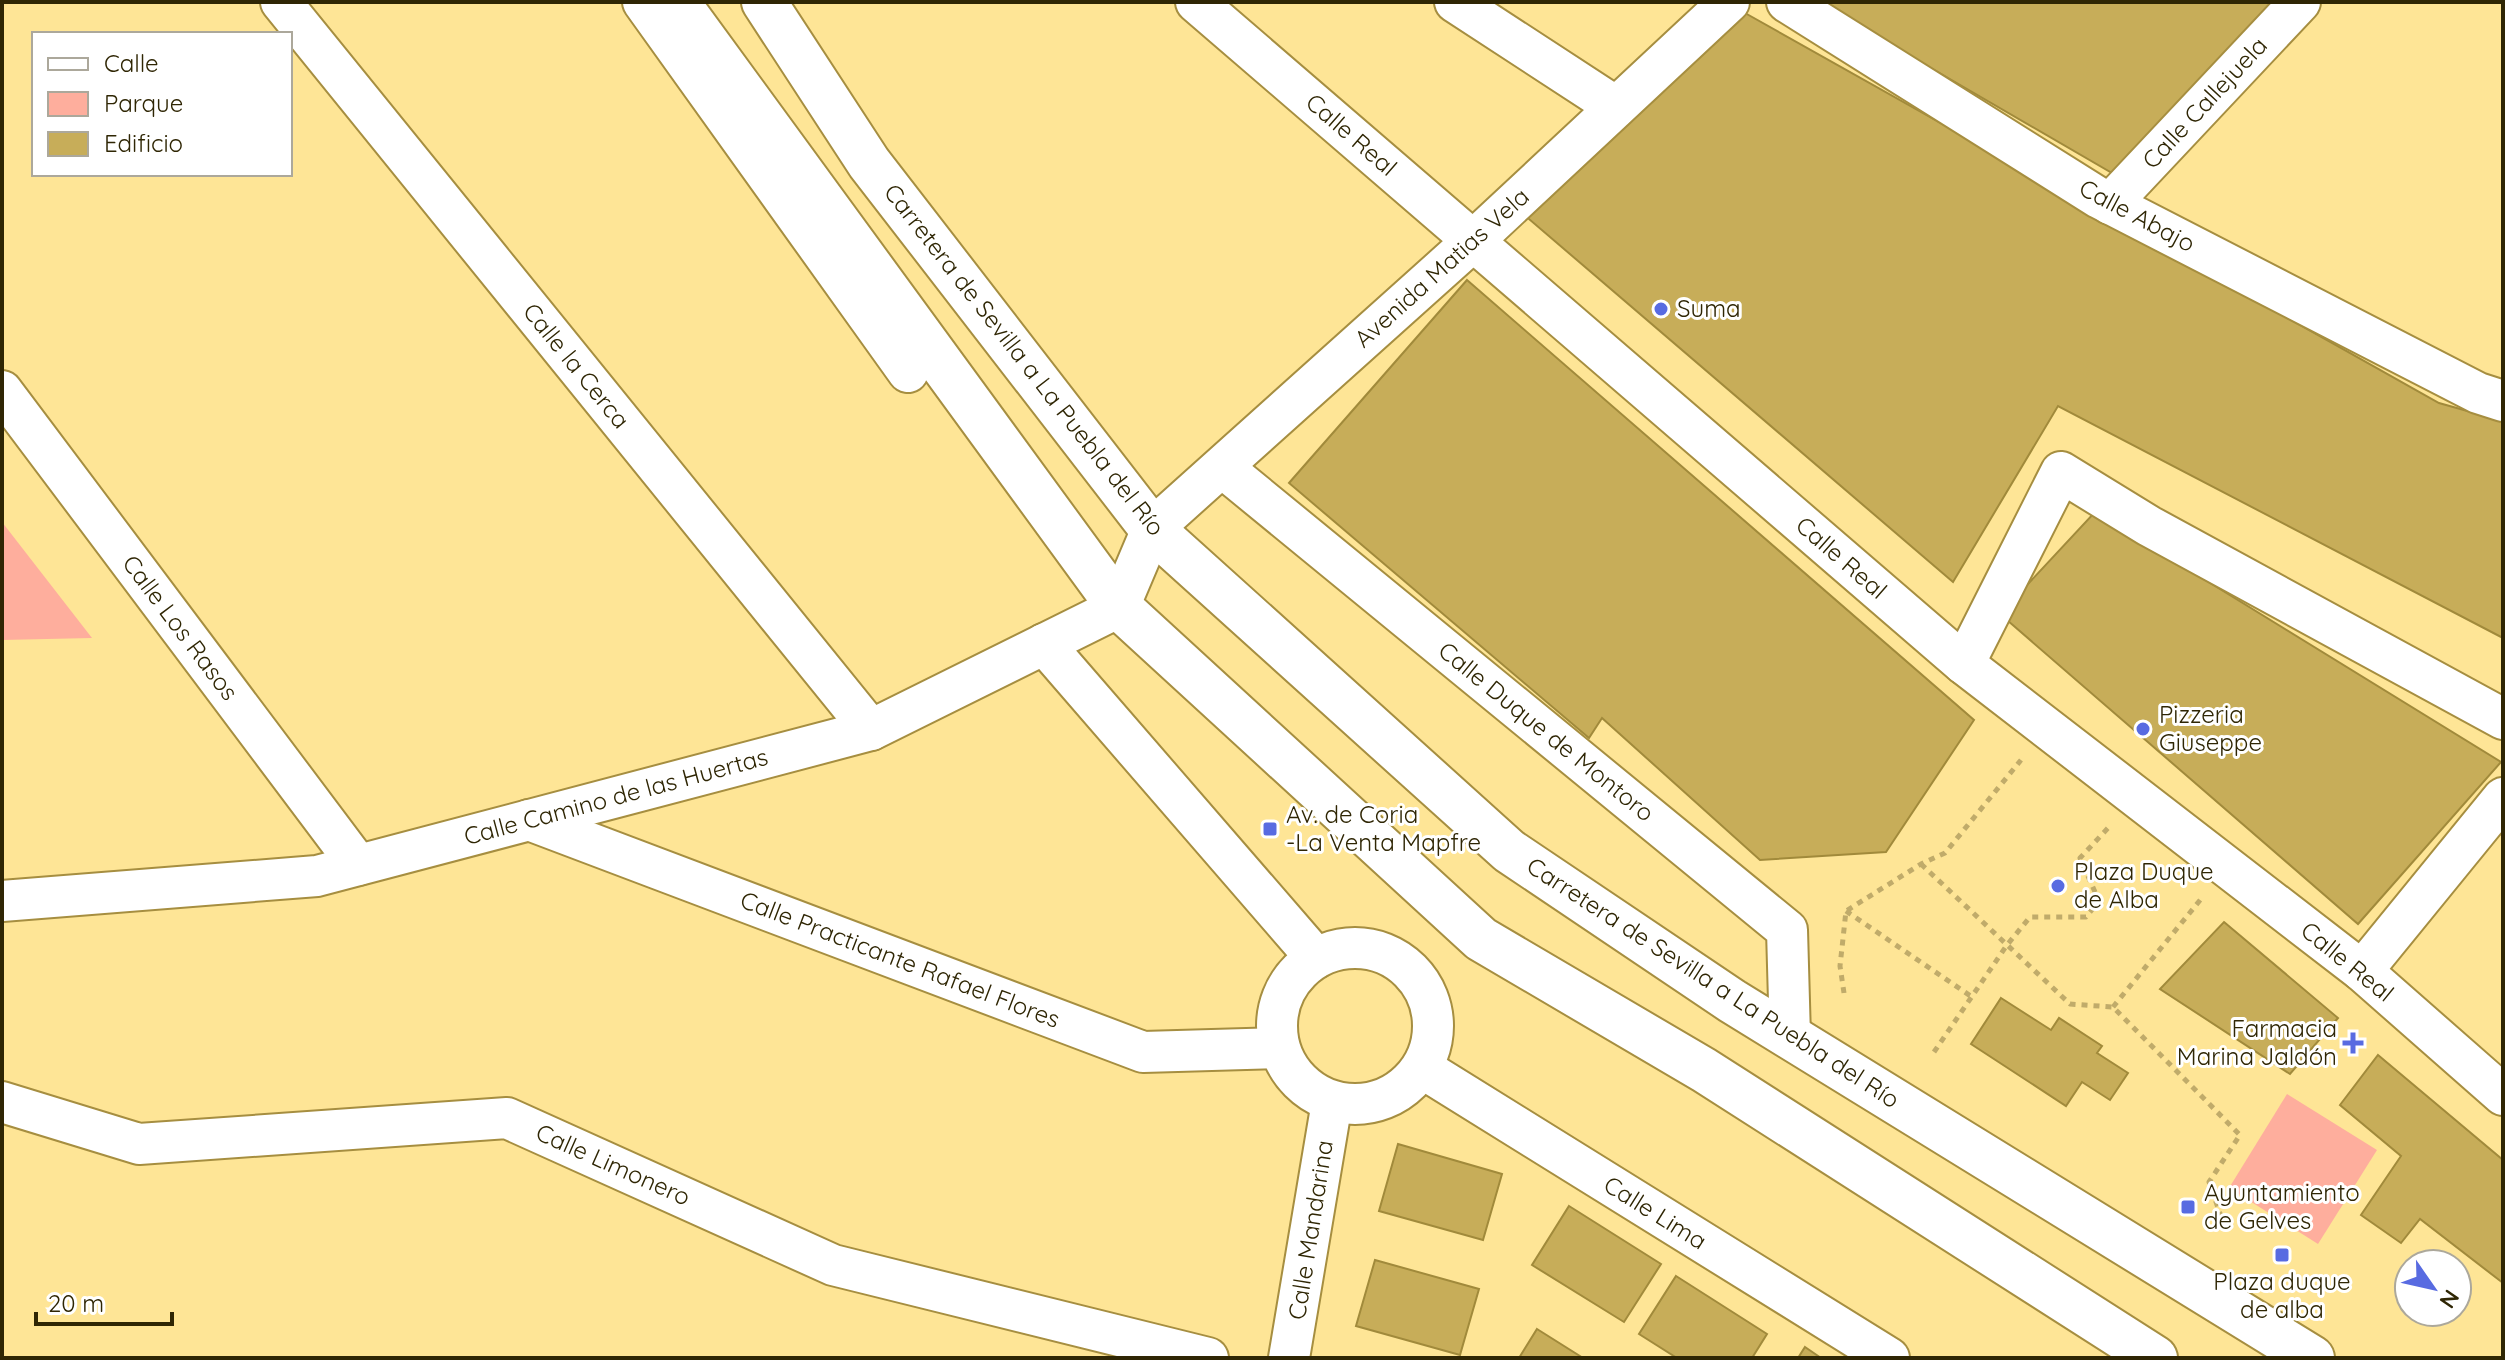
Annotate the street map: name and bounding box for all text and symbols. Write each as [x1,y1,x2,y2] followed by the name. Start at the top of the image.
[2136,30,2273,175] street label: Calle Callejuela
[32,32,292,176] legend
[104,48,159,78] text: Calle
[1300,87,1403,182] street label: Calle Real
[104,88,183,118] text: Parque
[104,128,183,158] text: Edificio
[2074,172,2200,258] street label: Calle Abajo
[878,177,1172,541] street label: Carretera de Sevilla a La Puebla del Río
[1348,181,1535,354] street label: Avenida Matias Vela
[1677,293,1741,323] place label: Suma
[517,297,636,434] street label: Calle la Cerca
[1652,300,1670,318] marker: Suma
[1790,510,1893,605] street label: Calle Real
[116,549,245,706] street label: Calle Los Rasos
[1433,635,1661,828] street label: Calle Duque de Montoro
[2159,699,2262,757] place label: Pizzeria Giuseppe
[2134,720,2152,738] marker: Pizzeria Giuseppe
[460,741,771,851] street label: Calle Camino de las Huertas
[1286,799,1481,857] place label: Av. de Coria -La Venta Mapfre
[1261,820,1279,838] marker: Av. de Coria -La Venta Mapfre
[1522,850,1906,1114] street label: Carretera de Sevilla a La Puebla del Río
[2074,856,2214,914] place label: Plaza Duque de Alba
[2049,877,2067,895] marker: Plaza Duque de Alba
[736,884,1064,1034] street label: Calle Practicante Rafael Flores
[2295,915,2400,1008] street label: Calle Real
[2177,1013,2337,1071] place label: Farmacia Marina Jaldón
[2344,1034,2362,1052] marker: Farmacia Marina Jaldón
[531,1117,695,1212] street label: Calle Limonero
[1281,1138,1339,1322] street label: Calle Mandarina
[1599,1169,1712,1255] street label: Calle Lima
[2204,1177,2360,1235] place label: Ayuntamiento de Gelves
[2179,1198,2197,1216] marker: Ayuntamiento de Gelves
[2273,1246,2291,1264] marker: Plaza duque de alba
[2393,1248,2473,1328] north arrow
[2213,1266,2351,1324] place label: Plaza duque de alba
[36,1276,172,1326] scale bar
[2433,1285,2466,1314] text: N
[48,1288,104,1318] text: 20 m

